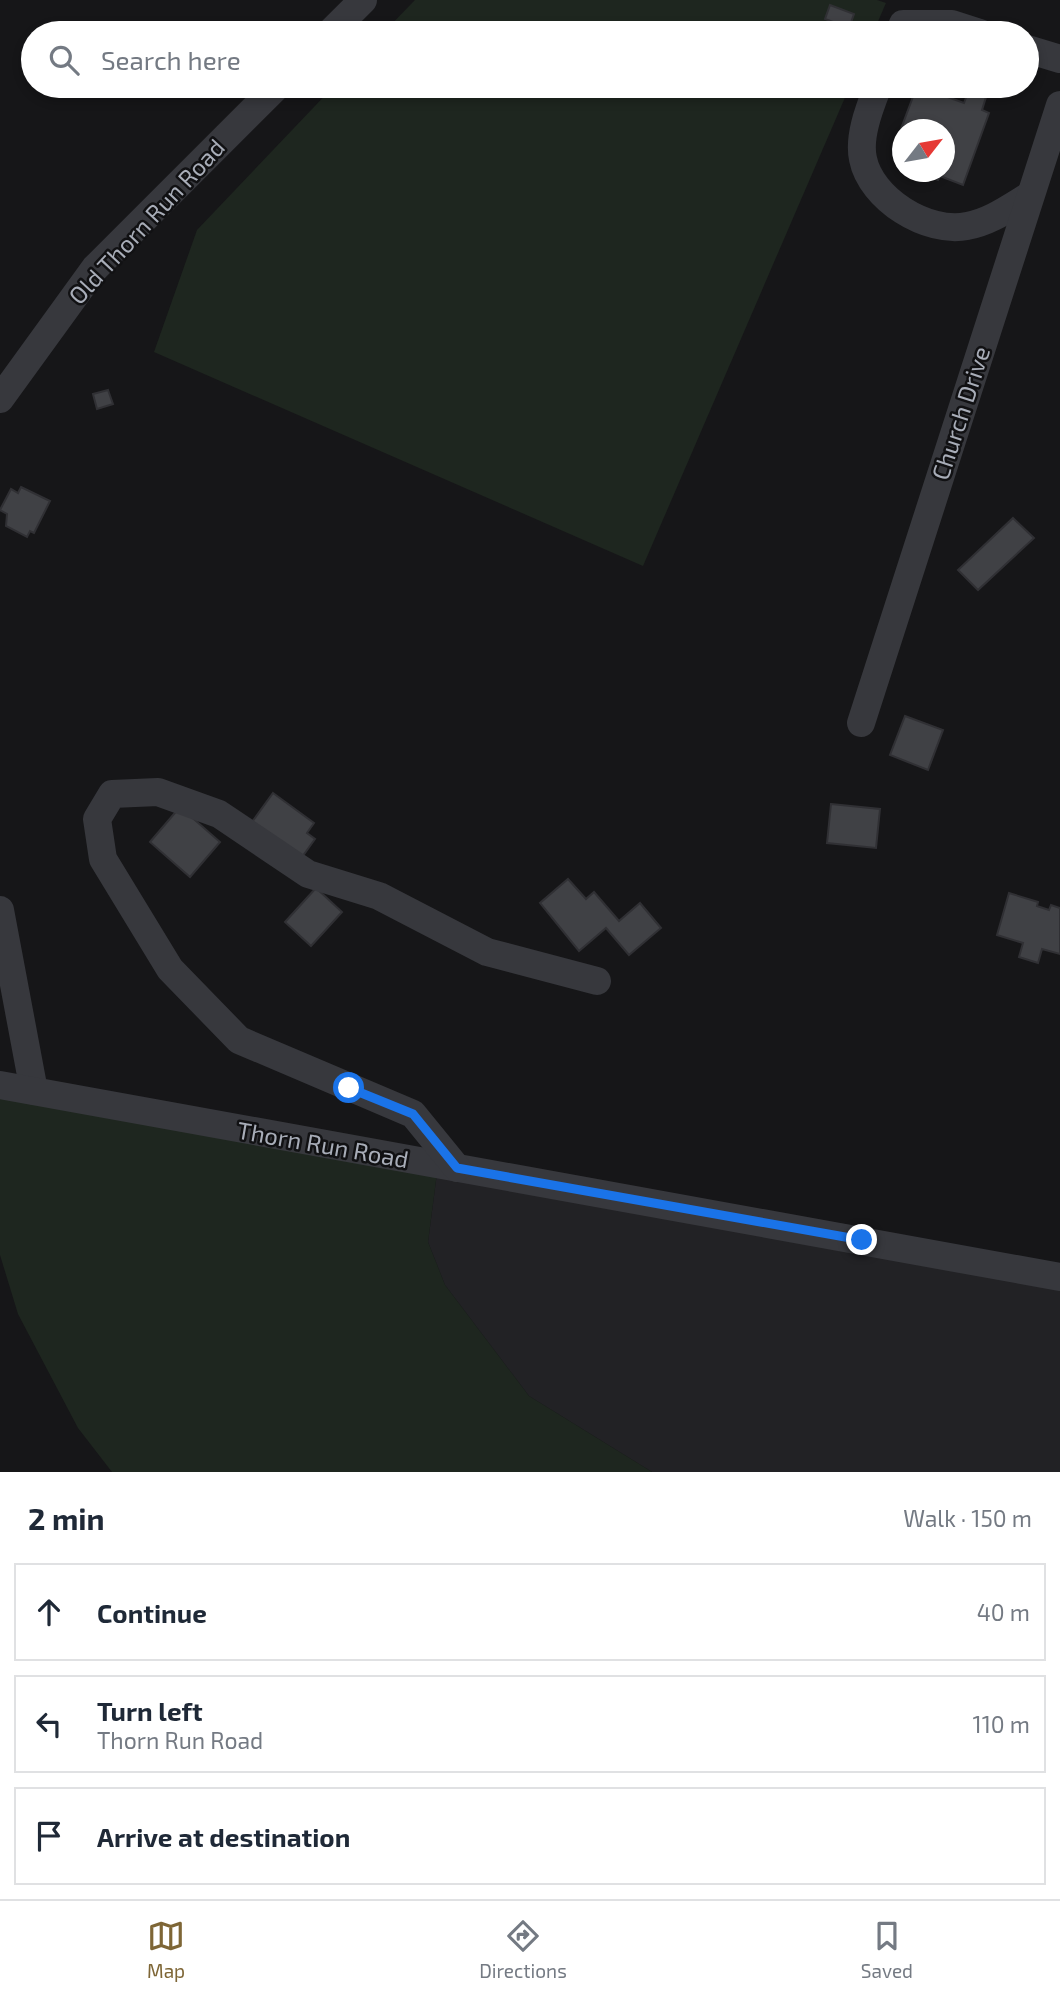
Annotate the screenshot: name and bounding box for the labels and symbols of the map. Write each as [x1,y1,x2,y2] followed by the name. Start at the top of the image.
[892,119,955,182] north arrow
[62,132,230,310] street label: Old Thorn Run Road
[925,343,995,483] street label: Church Drive
[333,1072,364,1103] route start
[235,1115,411,1173] street label: Thorn Run Road
[846,1224,877,1255] route end

